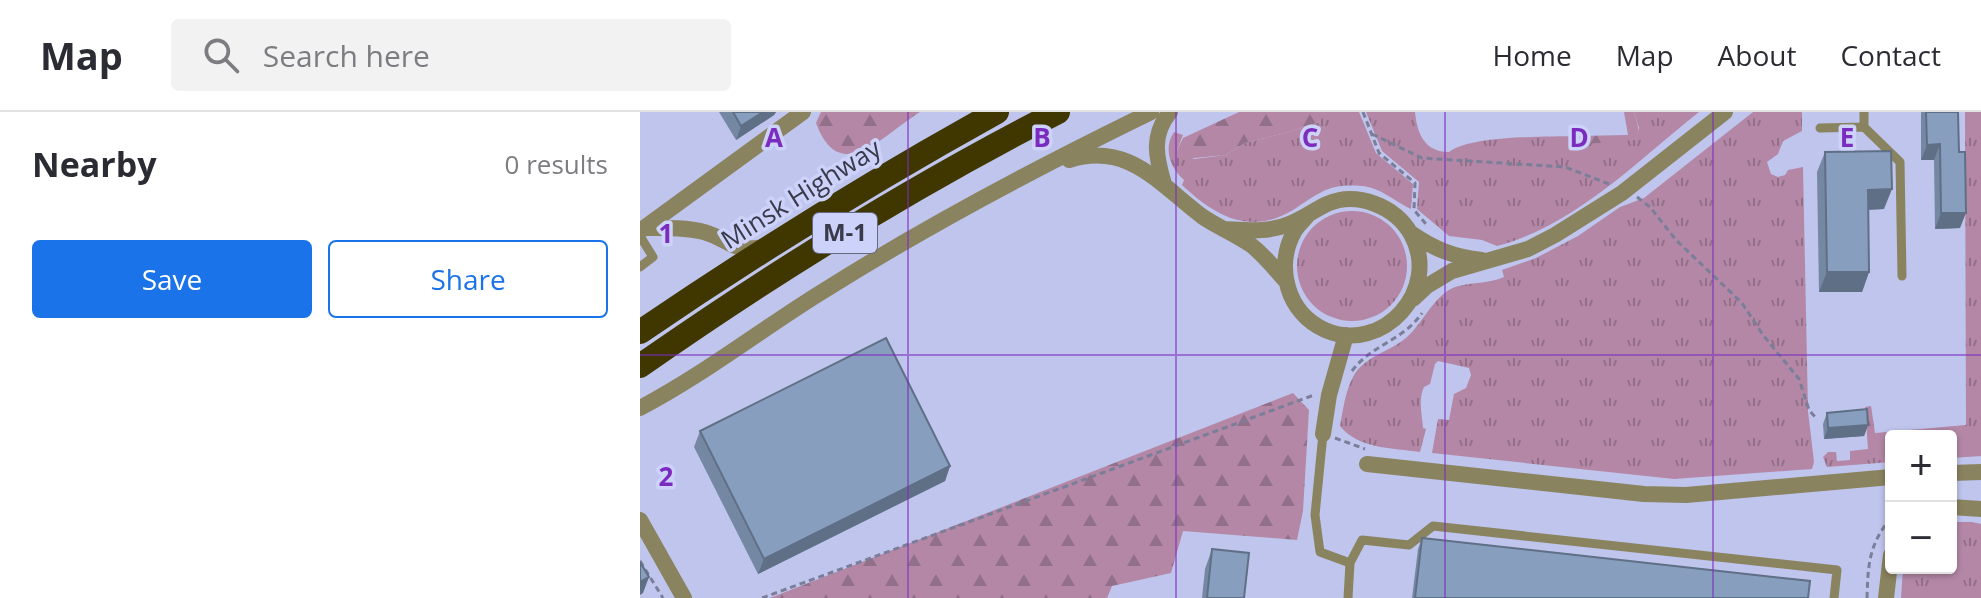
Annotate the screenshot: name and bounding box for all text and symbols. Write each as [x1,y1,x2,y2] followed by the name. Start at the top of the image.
[171,19,731,91] search box
[40,29,123,81] text: Map
[199,33,243,77] icon: search
[263,35,430,76] text: Search here
[1493,36,1572,74] text: Home
[1616,36,1674,74] text: Map
[1718,36,1796,74] text: About
[1840,36,1941,74] text: Contact
[765,119,783,155] text: A
[1033,119,1051,155] text: B
[1302,119,1318,155] text: C
[1569,119,1589,155] text: D
[1840,119,1854,155] text: E
[714,129,888,257] street label: Minsk Highway
[32,141,157,187] text: Nearby
[505,146,608,182] text: 0 results
[813,213,877,253] road number: М-1
[659,215,673,251] text: 1
[32,240,312,318] button: Save
[328,240,608,318] button: Share
[1885,430,1957,574] map controls
[1885,430,1957,502] button: +
[659,458,674,494] text: 2
[1885,502,1957,574] button: −

